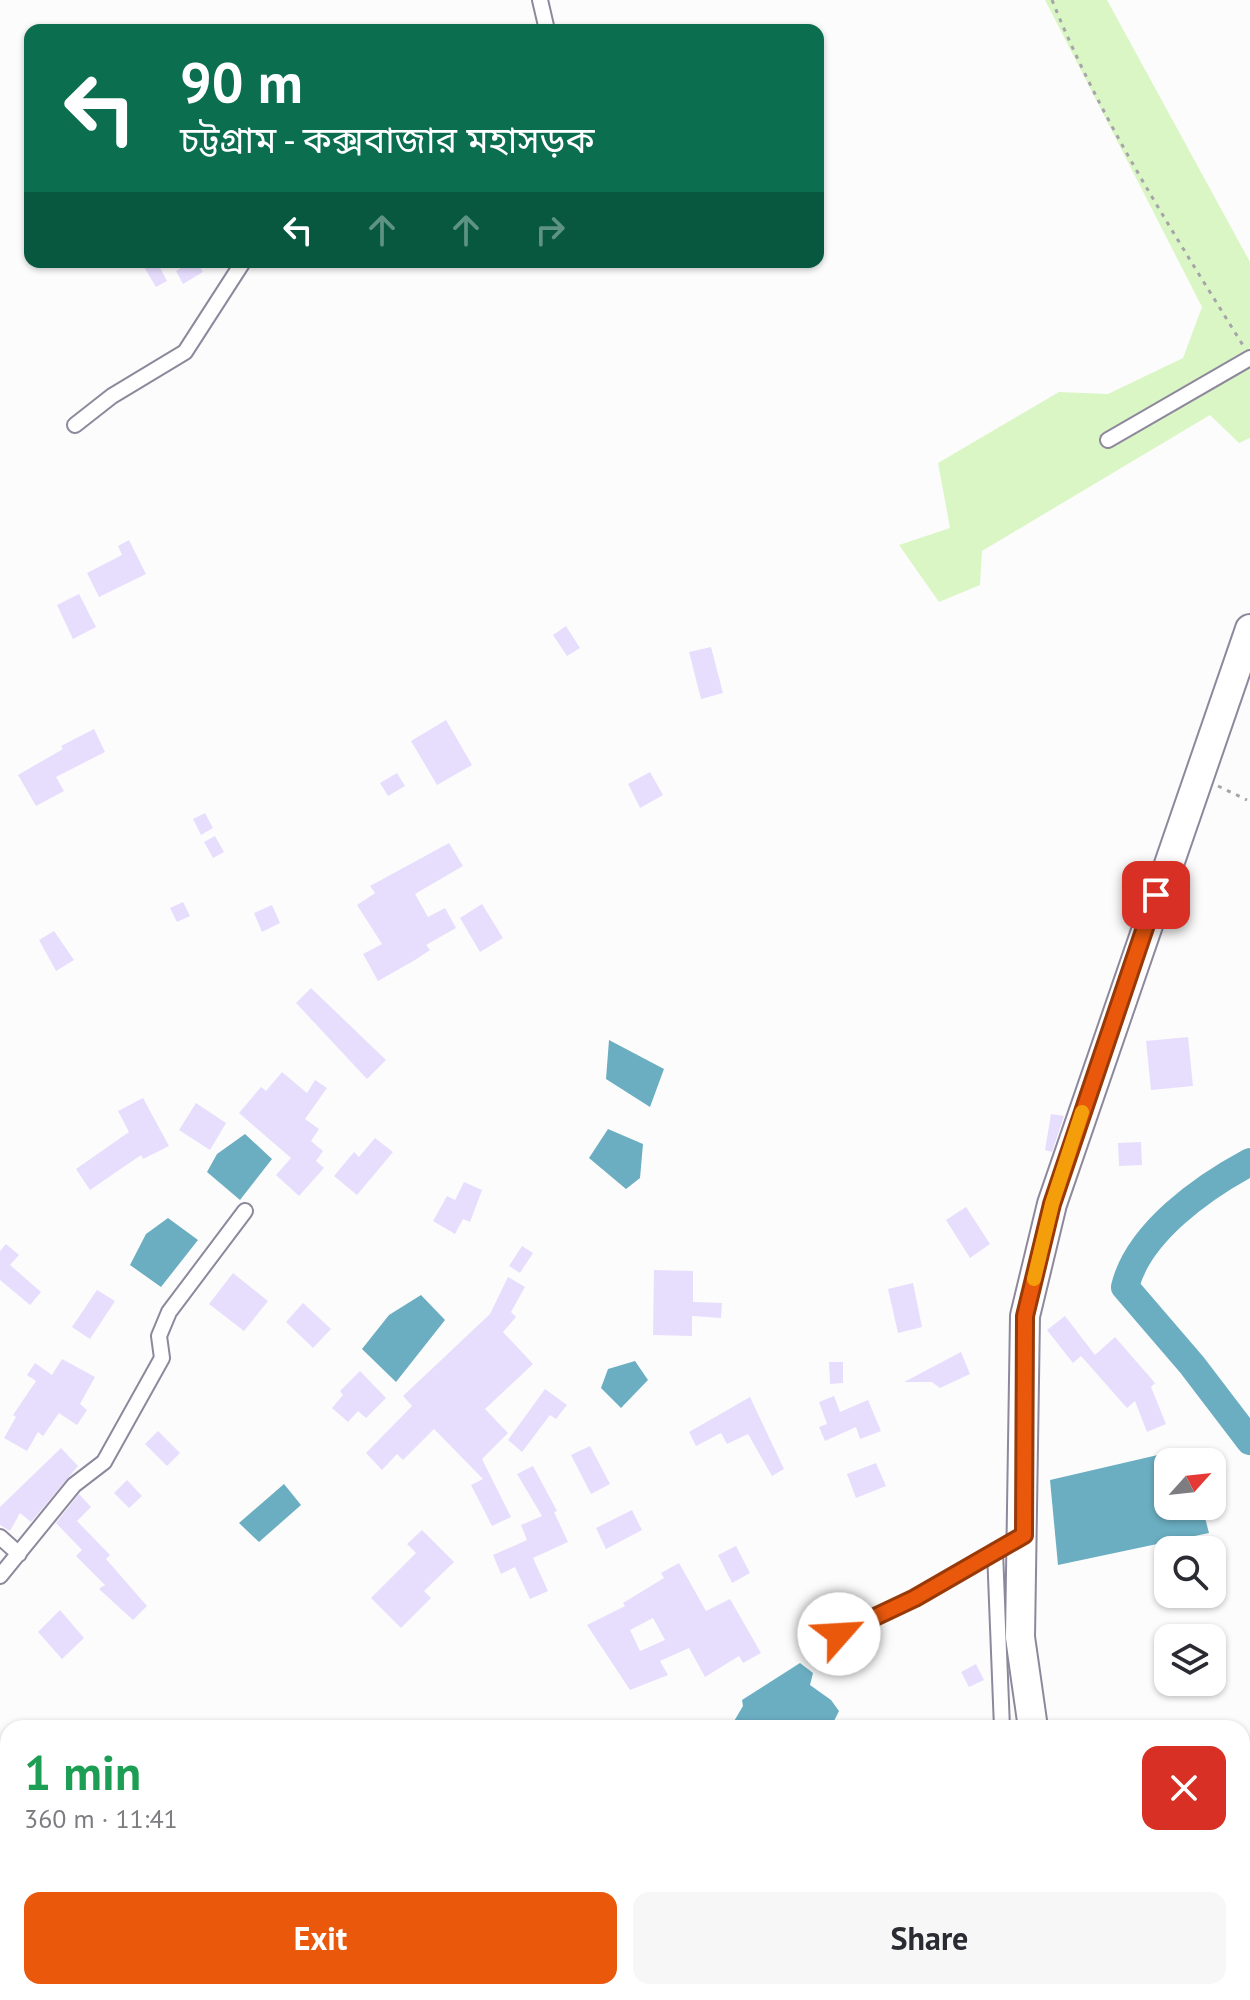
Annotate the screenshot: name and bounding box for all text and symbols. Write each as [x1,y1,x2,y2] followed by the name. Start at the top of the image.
[180,46,303,118] text: 90 m
[48,56,152,160] icon: left
[180,116,594,163] text: চট্টগ্রাম - কক্সবাজার মহাসড়ক
[276,208,320,252] icon: left
[360,208,404,252] icon: ahead
[444,208,488,252] icon: ahead
[528,208,572,252] icon: right
[1122,861,1190,929] pin
[1134,873,1178,917] icon: arrive
[1154,1448,1226,1520] north arrow
[1154,1448,1226,1696] map controls
[1154,1536,1226,1608] button: search
[797,1592,881,1676] position arrow
[1154,1624,1226,1696] button: layers
[24,1741,141,1803] text: 1 min
[1142,1746,1226,1830] button: close
[24,1802,178,1835] text: 360 m · 11:41
[24,1892,617,1984] button: Exit
[633,1892,1226,1984] button: Share

